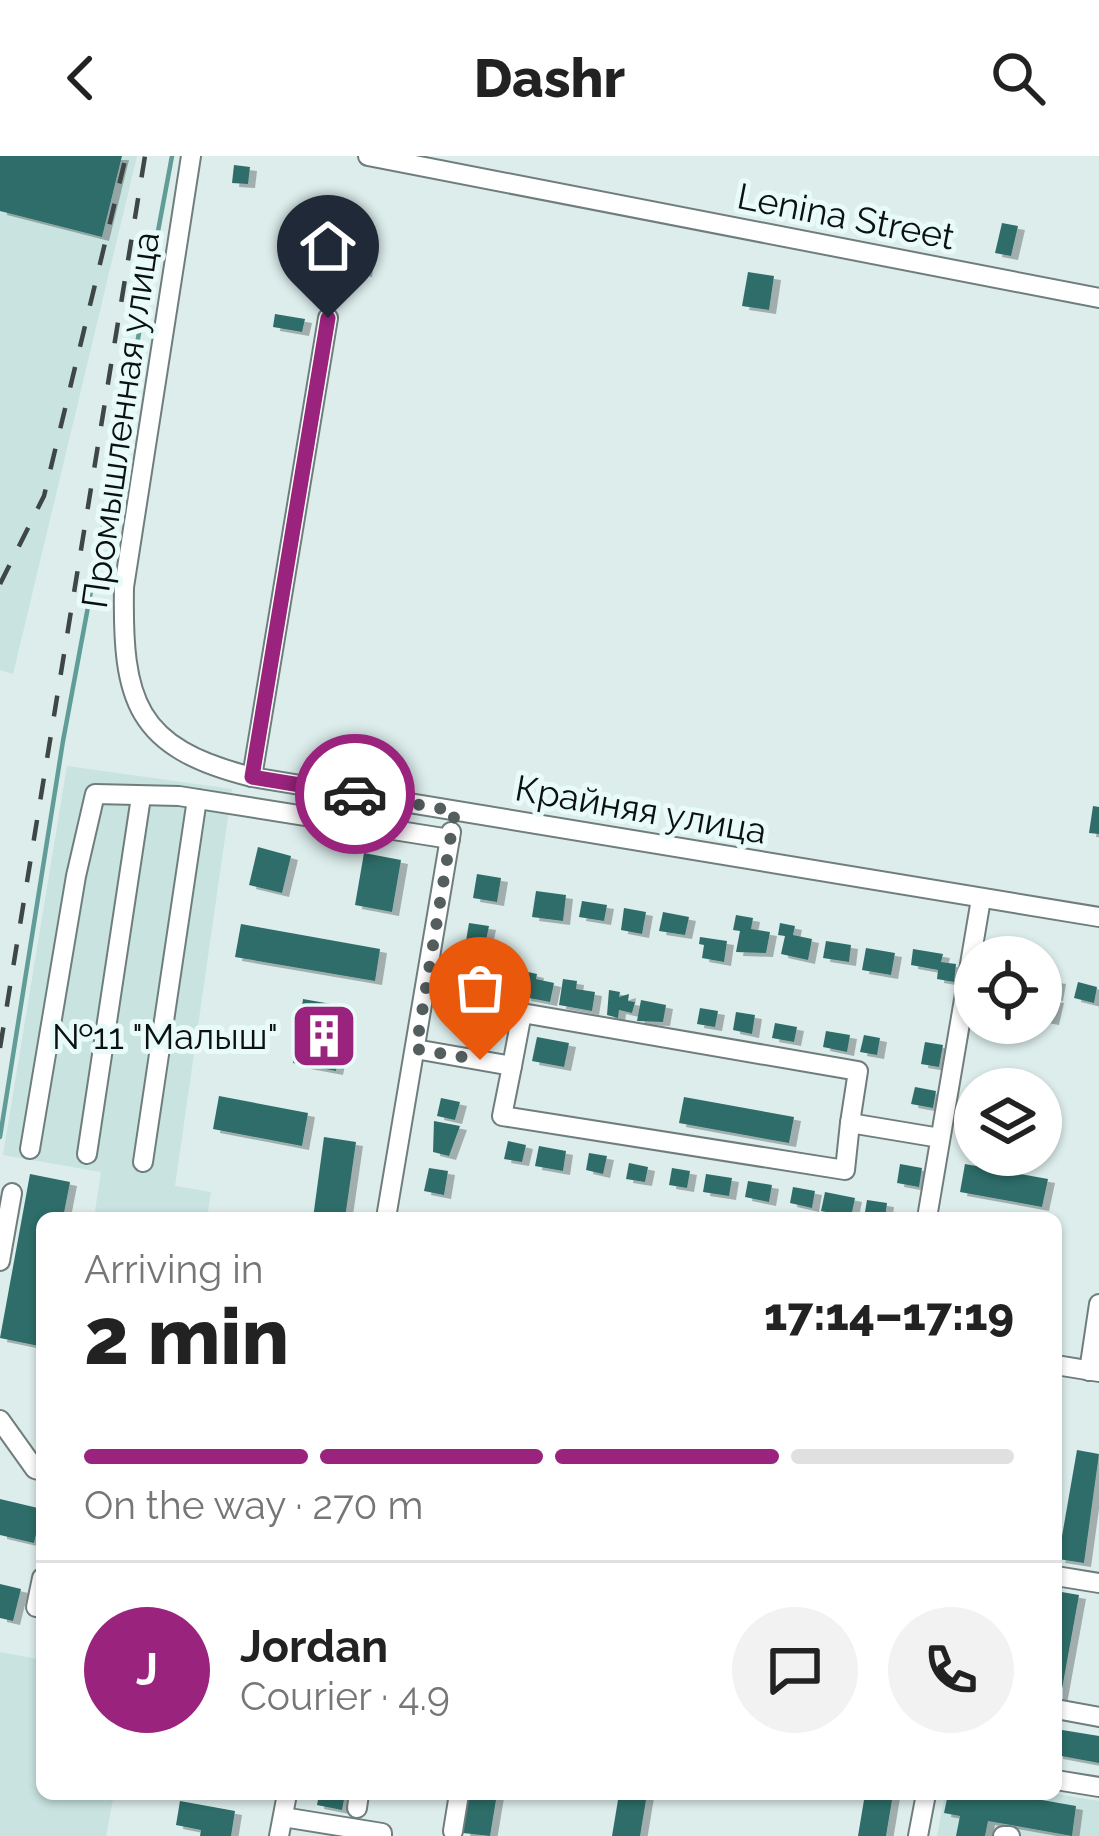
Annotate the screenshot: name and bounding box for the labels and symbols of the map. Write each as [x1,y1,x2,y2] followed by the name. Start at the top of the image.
[734,174,958,258] street label: Lenina Street
[277,195,379,318] pin
[73,229,167,611] street label: Промышленная улица
[295,734,415,854] courier
[512,766,770,852] street label: Крайняя улица
[429,937,531,1060] pin
[289,1001,359,1071] building icon: №11 "Малыш"
[52,1015,278,1057] place label: №11 "Малыш"

